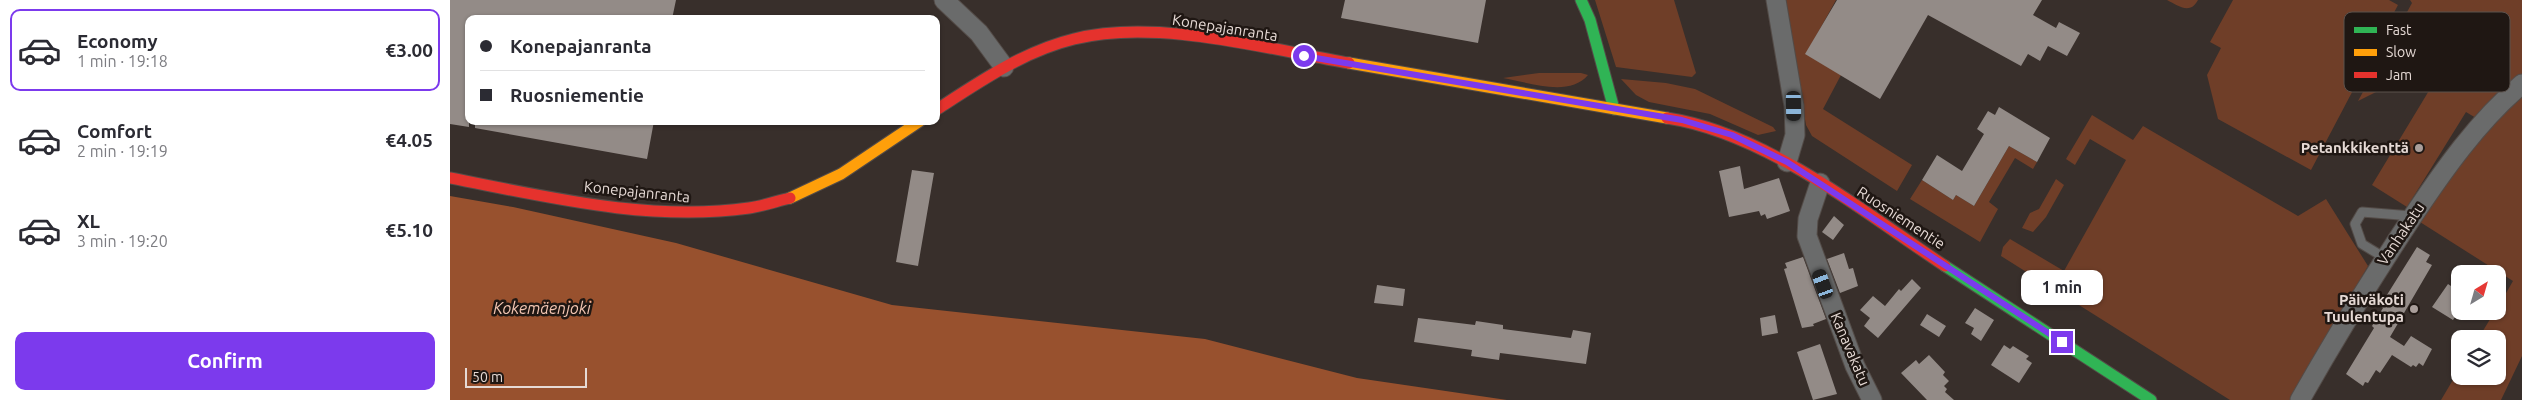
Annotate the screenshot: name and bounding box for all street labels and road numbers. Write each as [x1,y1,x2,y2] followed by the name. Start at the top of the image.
[1171,11,1279,44] street label: Konepajanranta
[583,177,691,206] street label: Konepajanranta
[1854,183,1948,252] street label: Ruosniementie
[2374,199,2428,268] street label: Vanhakatu
[1827,310,1873,388] street label: Kanavakatu

